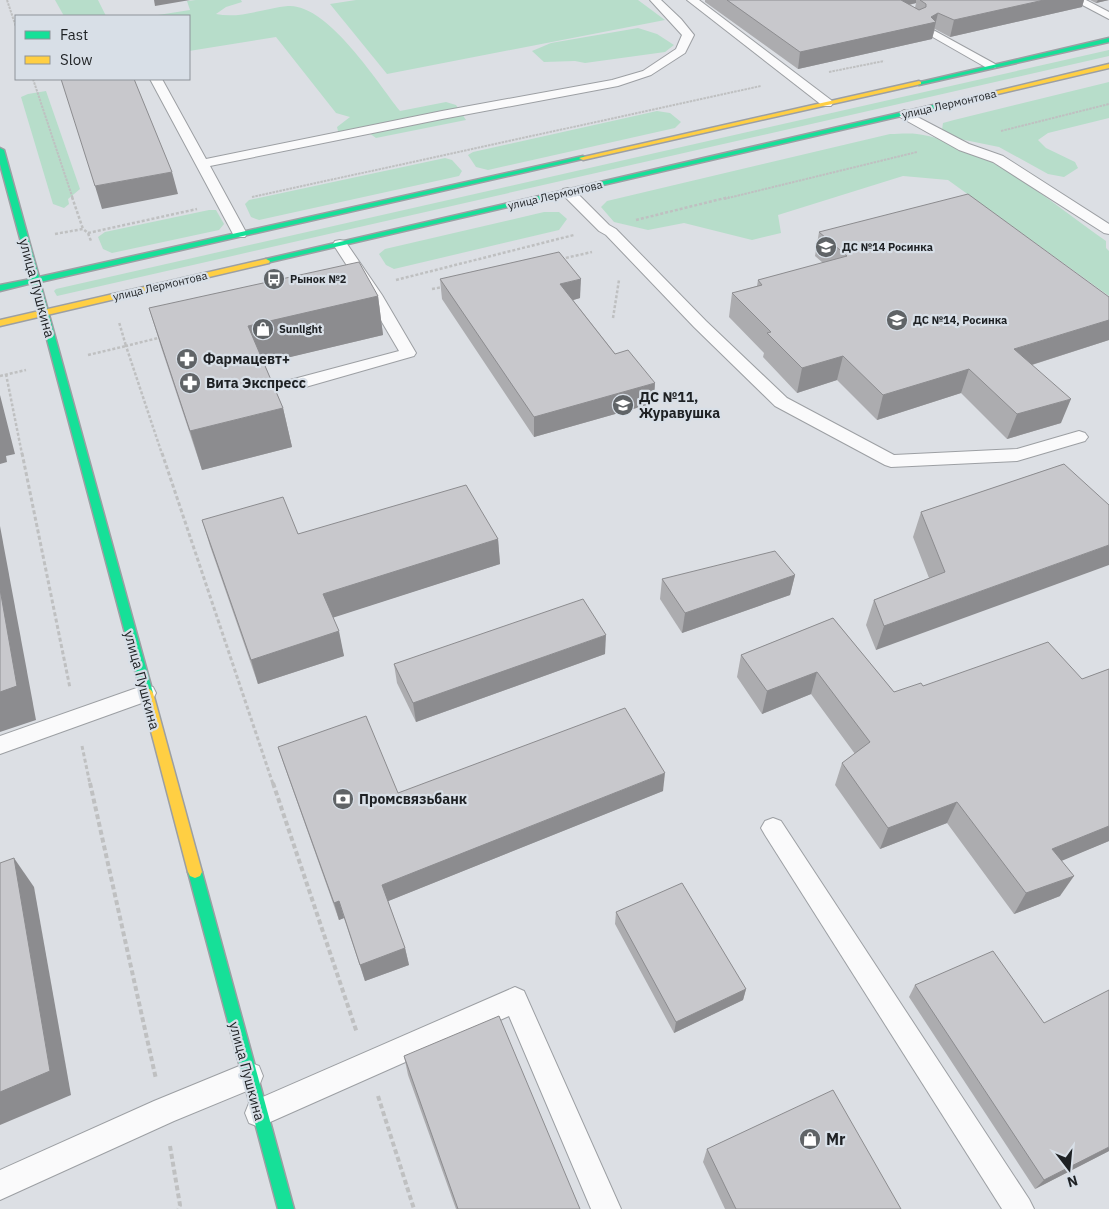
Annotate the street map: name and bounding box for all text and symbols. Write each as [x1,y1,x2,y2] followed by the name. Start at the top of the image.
[15,15,190,80] legend
[60,25,88,44] text: Fast
[60,50,93,69] text: Slow
[900,86,998,122] street label: улица Лермонтова
[506,177,604,213] street label: улица Лермонтова
[814,235,838,259] school or university icon: ДС №14 Росинка
[15,237,59,340] street label: улица Пушкина
[842,240,933,254] place label: ДС №14 Росинка
[262,267,286,291] bus stop icon: Рынок №2
[111,268,209,304] street label: улица Лермонтова
[290,272,347,286] place label: Рынок №2
[885,308,909,332] school or university icon: ДС №14, Росинка
[913,313,1007,327] place label: ДС №14, Росинка
[251,317,275,341] shop icon: Sunlight
[279,322,322,336] place label: Sunlight
[175,347,199,371] pharmacy icon: Фармацевт+
[203,350,290,368] place label: Фармацевт+
[178,371,202,395] pharmacy icon: Вита Экспресс
[206,374,306,392] place label: Вита Экспресс
[639,388,720,422] place label: ДС №11, Журавушка
[611,393,635,417] school or university icon: ДС №11, Журавушка
[120,629,164,732] street label: улица Пушкина
[331,787,355,811] bank icon: Промсвязьбанк
[359,790,467,808] place label: Промсвязьбанк
[225,1020,269,1123] street label: улица Пушкина
[798,1127,822,1151] shop icon: Mr
[826,1129,846,1149] place label: Mr
[1044,1144,1094,1194] north arrow
[1065,1171,1080,1192] text: N

